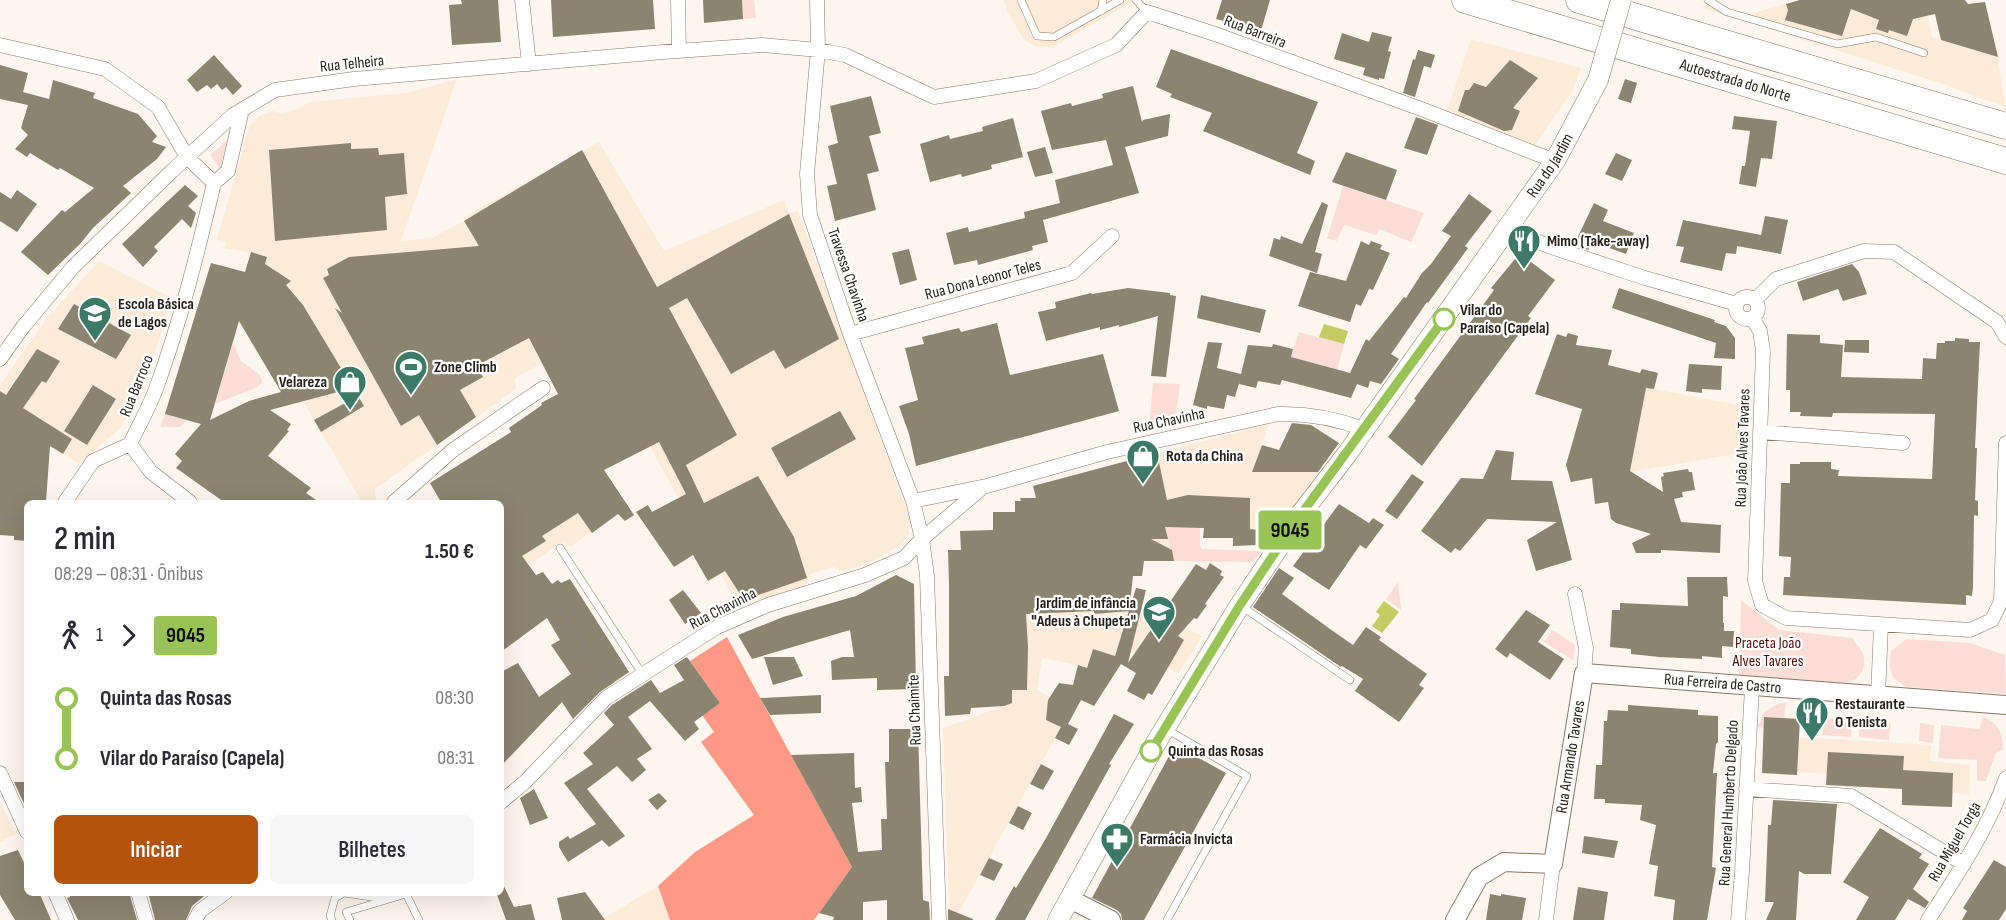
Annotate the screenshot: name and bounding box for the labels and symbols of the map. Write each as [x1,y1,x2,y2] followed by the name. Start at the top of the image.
[1221,11,1289,53] street label: Rua Barreira
[319,51,385,77] street label: Rua Telheira
[1677,55,1793,106] street label: Autoestrada do Norte
[1523,130,1577,201] street label: Rua do Jardim
[1506,223,1542,270] restaurant icon: Mimo (Take-away)
[823,226,873,324] street label: Travessa Chavinha
[1547,232,1649,251] place label: Mimo (Take-away)
[923,255,1043,305] street label: Rua Dona Leonor Teles
[77,295,113,342] school or university icon: Escola Básica de Lagos
[118,295,194,332] place label: Escola Básica de Lagos
[1460,301,1549,338] place label: Vilar do Paraíso (Capela)
[1433,308,1455,330] marker: Vilar do Paraíso (Capela)
[393,349,429,396] sports icon: Zone Climb
[116,352,158,420] street label: Rua Barroco
[434,358,497,377] place label: Zone Climb
[332,364,368,411] shop icon: Velareza
[279,373,327,392] place label: Velareza
[1731,388,1755,508] street label: Rua João Alves Tavares
[1132,404,1206,438] street label: Rua Chavinha
[1125,438,1161,485] shop icon: Rota da China
[1166,447,1243,466] place label: Rota da China
[1248,510,1332,550] line badge: 9045
[686,584,760,634] street label: Rua Chavinha
[1031,594,1136,631] place label: Jardim de infância "Adeus à Chupeta"
[1141,594,1177,641] school or university icon: Jardim de infância "Adeus à Chupeta"
[1732,634,1804,671] park label: Praceta João Alves Tavares
[1663,670,1782,697] street label: Rua Ferreira de Castro
[904,674,926,746] street label: Rua Chaimite
[1794,695,1830,742] restaurant icon: Restaurante O Tenista
[1835,695,1905,732] place label: Restaurante O Tenista
[1552,699,1589,815] street label: Rua Armando Tavares
[1715,719,1743,887] street label: Rua General Humberto Delgado
[1140,740,1162,762] marker: Quinta das Rosas
[1168,742,1264,761] place label: Quinta das Rosas
[1925,799,1985,885] street label: Rua Miguel Torga
[1099,821,1135,868] pharmacy icon: Farmácia Invicta
[1140,830,1233,849] place label: Farmácia Invicta

